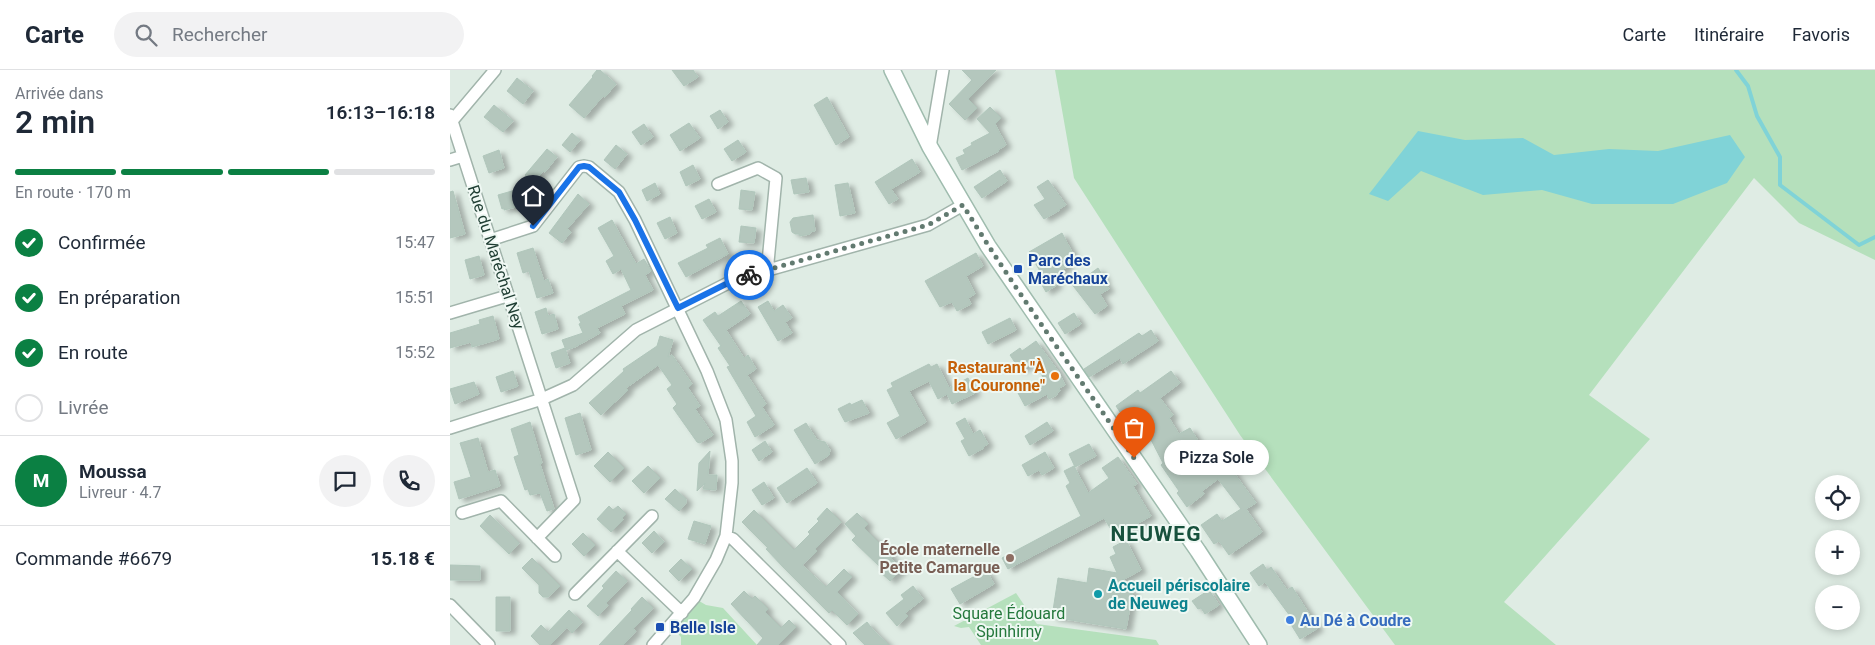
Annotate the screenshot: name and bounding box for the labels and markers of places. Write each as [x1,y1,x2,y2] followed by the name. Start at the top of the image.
[512,175,554,226] pin
[1028,251,1109,288] place label: Parc des Maréchaux
[1012,263,1024,275] marker: Parc des Maréchaux
[948,358,1045,395] place label: Restaurant "À la Couronne"
[1049,370,1061,382] marker: Restaurant "À la Couronne"
[1113,407,1155,458] pin
[1164,440,1269,476] callout: Pizza Sole
[880,540,1000,577] place label: École maternelle Petite Camargue
[1004,552,1016,564] marker: École maternelle Petite Camargue
[1108,576,1251,613] place label: Accueil périscolaire de Neuweg
[1092,588,1104,600] marker: Accueil périscolaire de Neuweg
[1300,611,1411,630] place label: Au Dé à Coudre
[1284,614,1296,626] marker: Au Dé à Coudre
[670,618,736,637] place label: Belle Isle
[654,621,666,633] marker: Belle Isle

